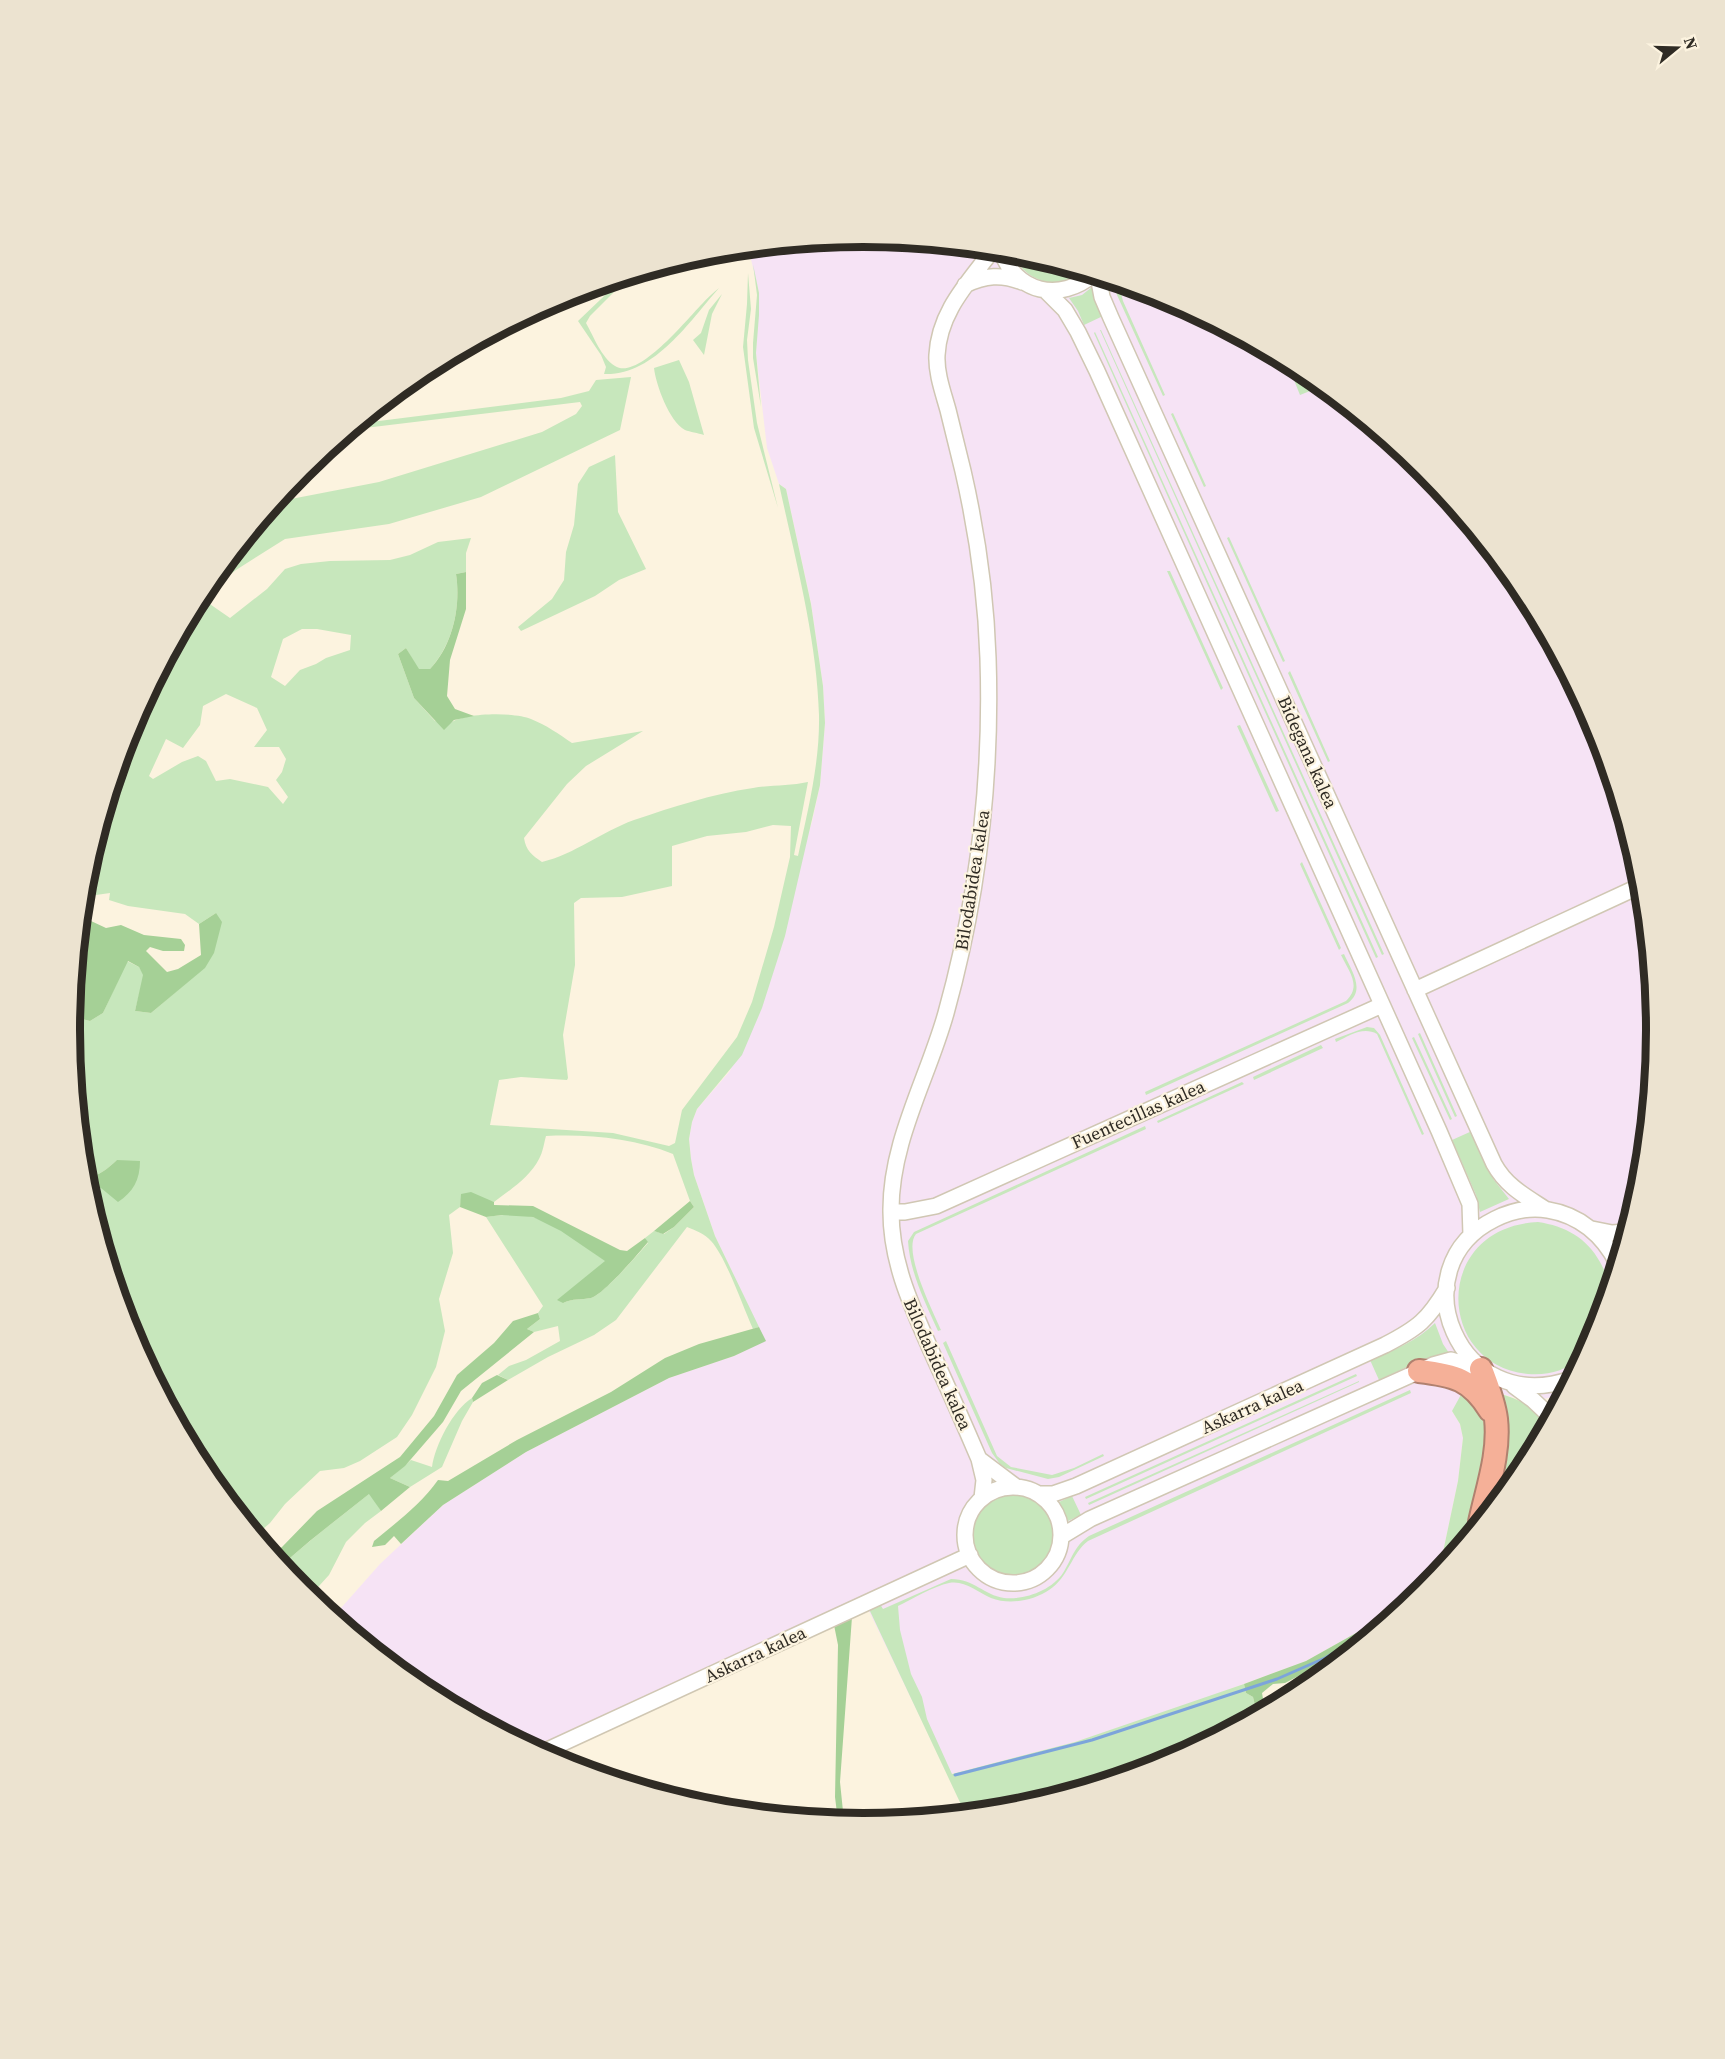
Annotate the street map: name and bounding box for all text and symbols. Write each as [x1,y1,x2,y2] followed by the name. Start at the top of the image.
[1647,18,1707,78] north arrow
[1679,34,1704,53] text: N
[1272,692,1344,813] street label: Bidegana kalea
[949,807,996,952] street label: Bilodabidea kalea
[1067,1073,1210,1155] street label: Fuentecillas kalea
[898,1294,979,1435] street label: Bilodabidea kalea
[1197,1372,1308,1440] street label: Askarra kalea
[700,1619,811,1688] street label: Askarra kalea

